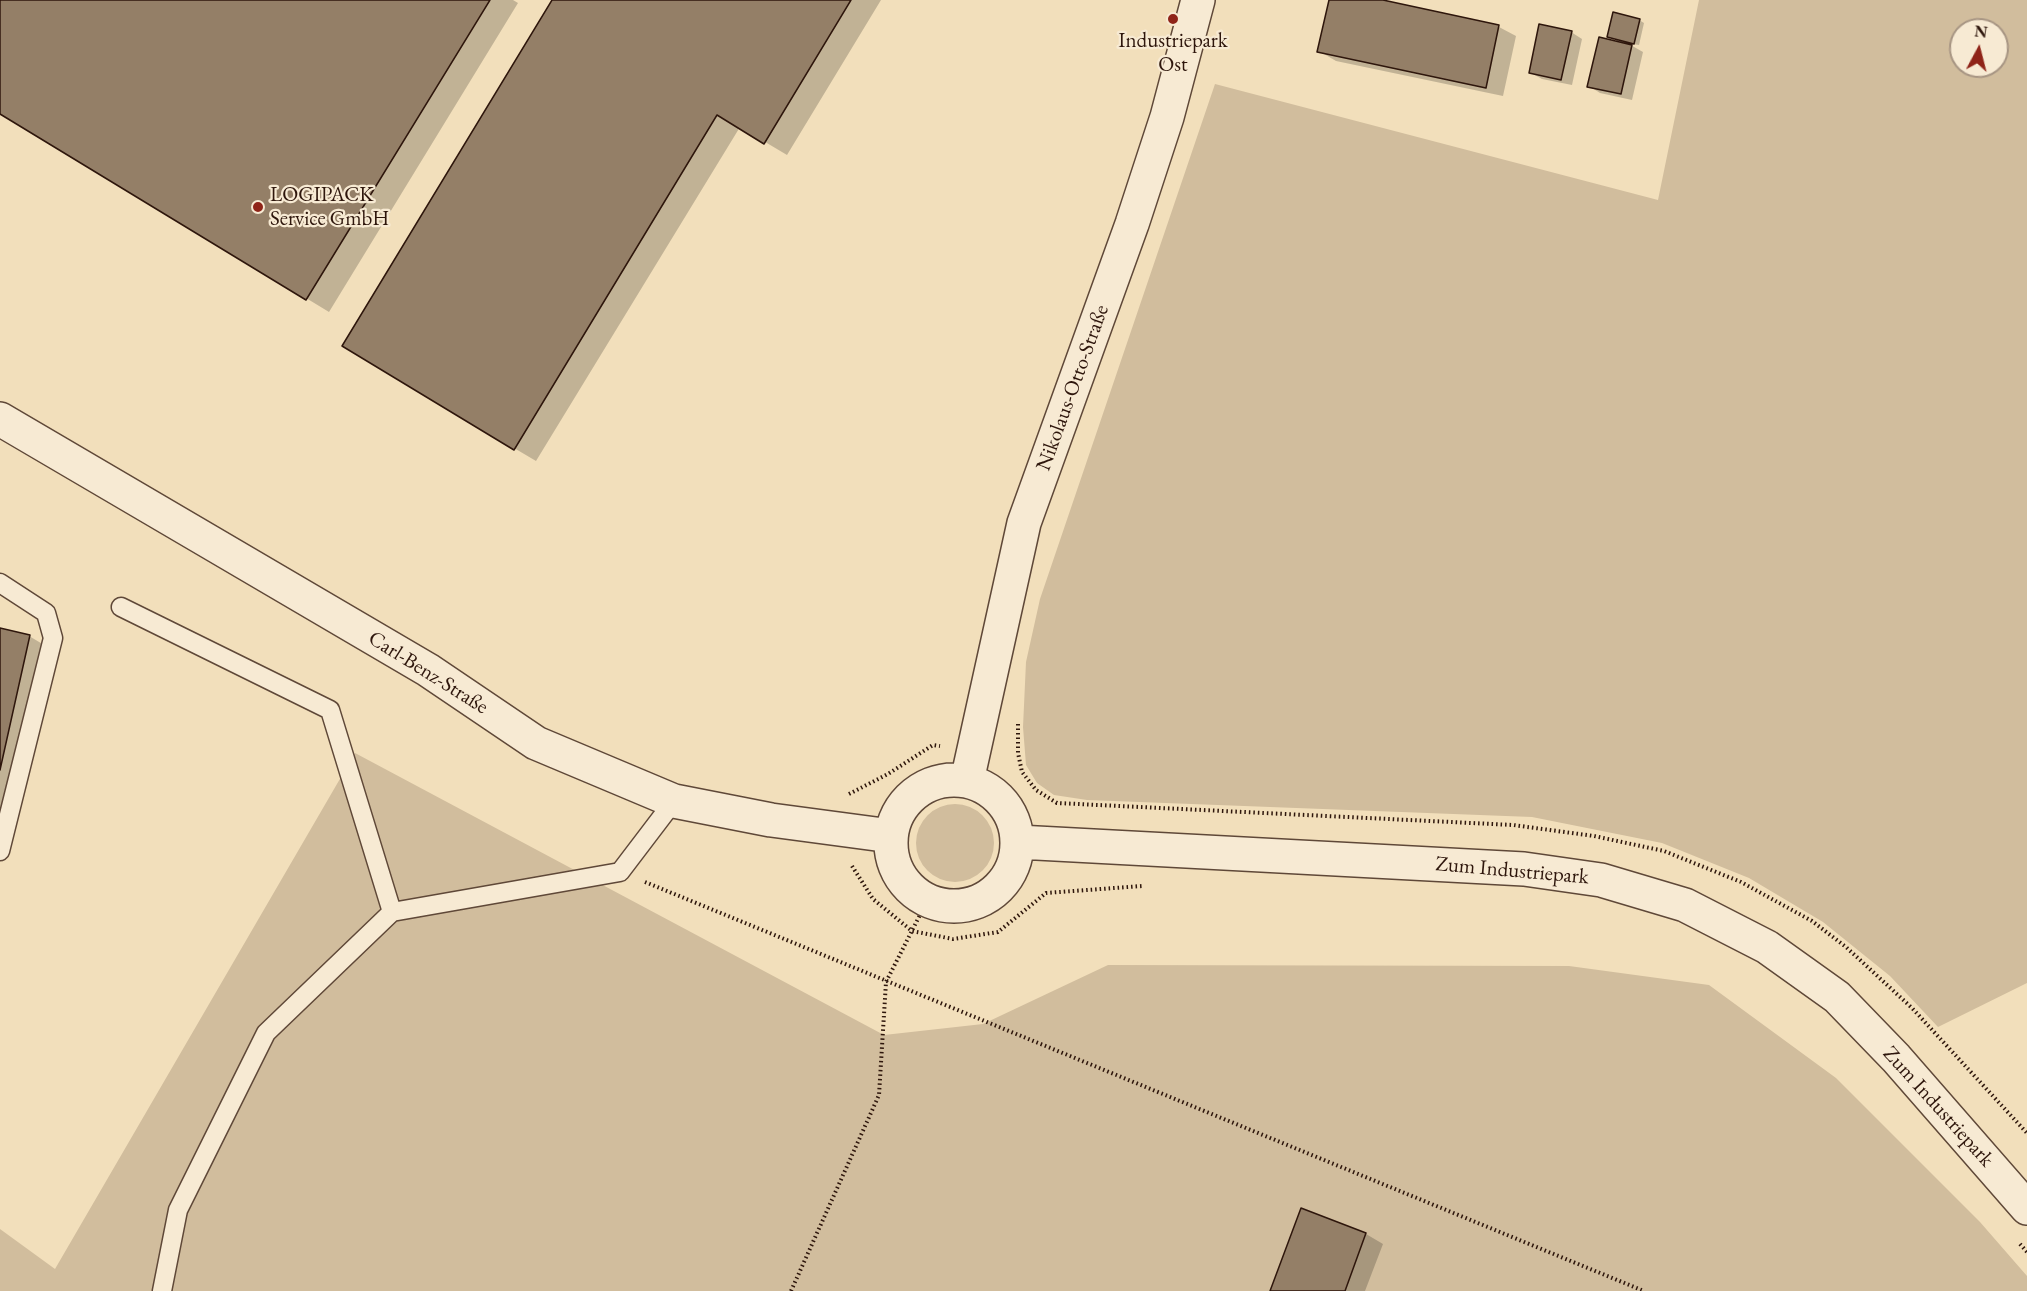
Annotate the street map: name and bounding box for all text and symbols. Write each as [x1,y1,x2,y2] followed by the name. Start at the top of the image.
[1166,12,1180,26] marker: Industriepark Ost
[1949,18,2009,78] north arrow
[1973,20,1989,43] text: N
[1118,28,1228,78] place label: Industriepark Ost
[270,182,389,232] place label: LOGIPACK Service GmbH
[251,200,265,214] marker: LOGIPACK Service GmbH
[1031,302,1115,474] street label: Nikolaus-Otto-Straße
[363,626,493,720] street label: Carl-Benz-Straße
[1434,852,1590,890] street label: Zum Industriepark
[1877,1041,1999,1173] street label: Zum Industriepark

